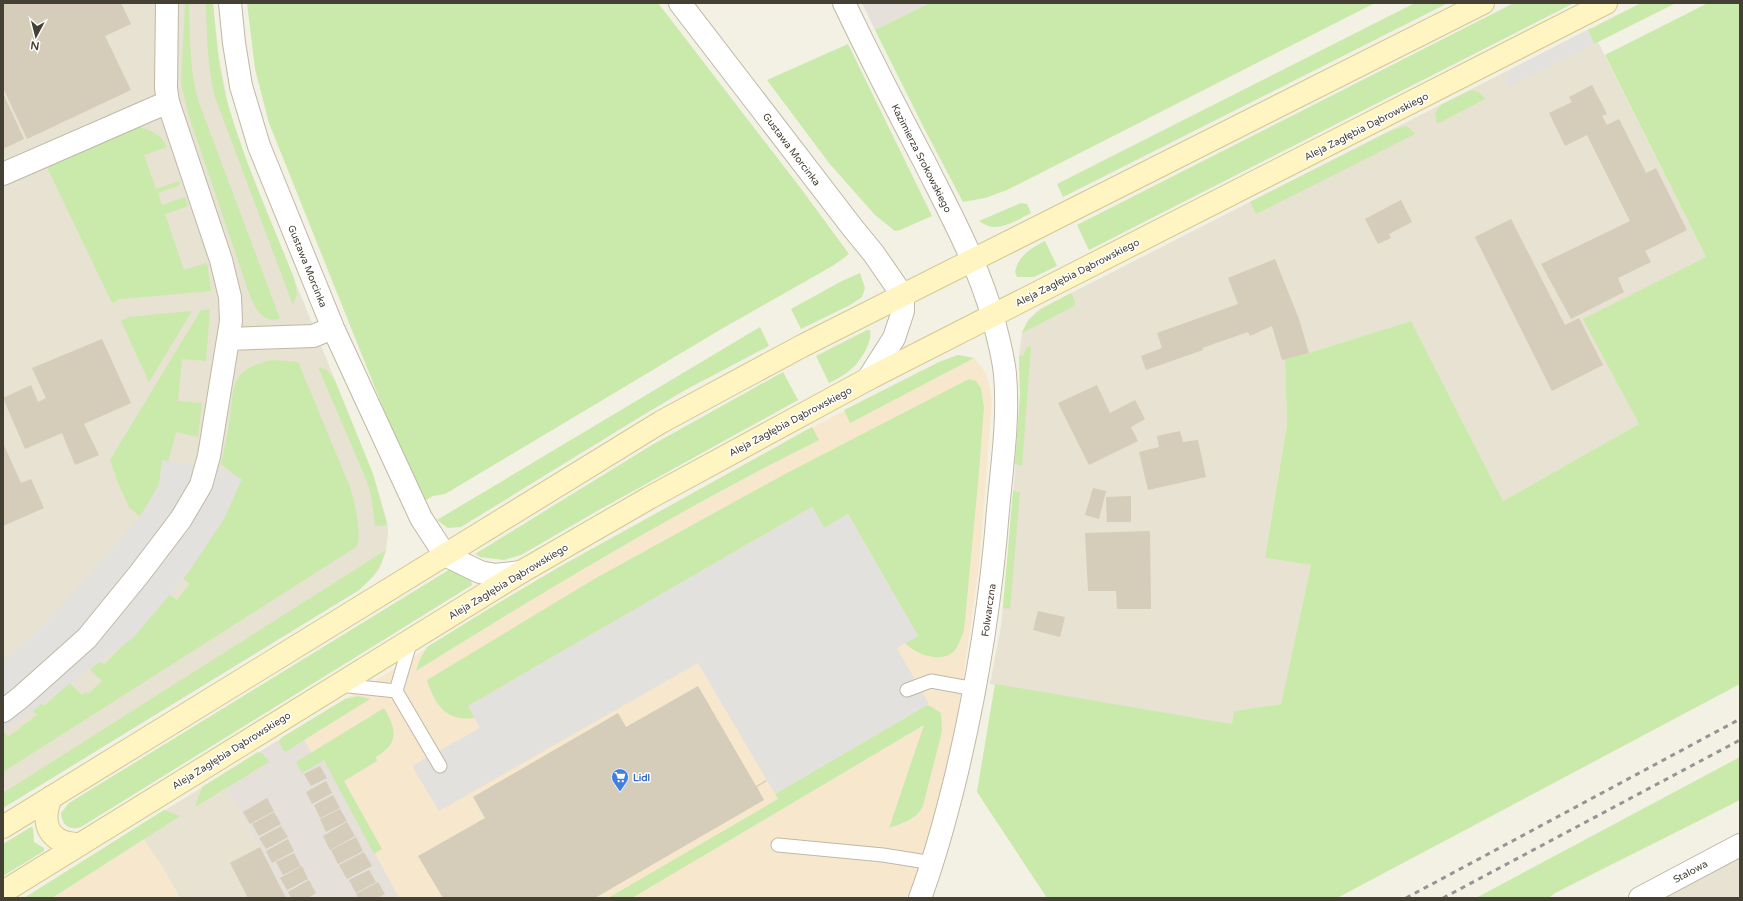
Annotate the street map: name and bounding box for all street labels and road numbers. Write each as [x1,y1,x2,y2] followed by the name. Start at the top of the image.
[1302,90,1430,163] street label: Aleja Zagłębia Dąbrowskiego
[889,102,954,215] street label: Kazimierza Srokowskiego
[760,111,822,188] street label: Gustawa Morcinka
[285,223,329,309] street label: Gustawa Morcinka
[1013,236,1141,309] street label: Aleja Zagłębia Dąbrowskiego
[727,384,854,459] street label: Aleja Zagłębia Dąbrowskiego
[446,541,571,622] street label: Aleja Zagłębia Dąbrowskiego
[979,583,999,637] street label: Folwarczna
[170,709,293,792] street label: Aleja Zagłębia Dąbrowskiego
[1671,858,1710,886] street label: Stalowa

